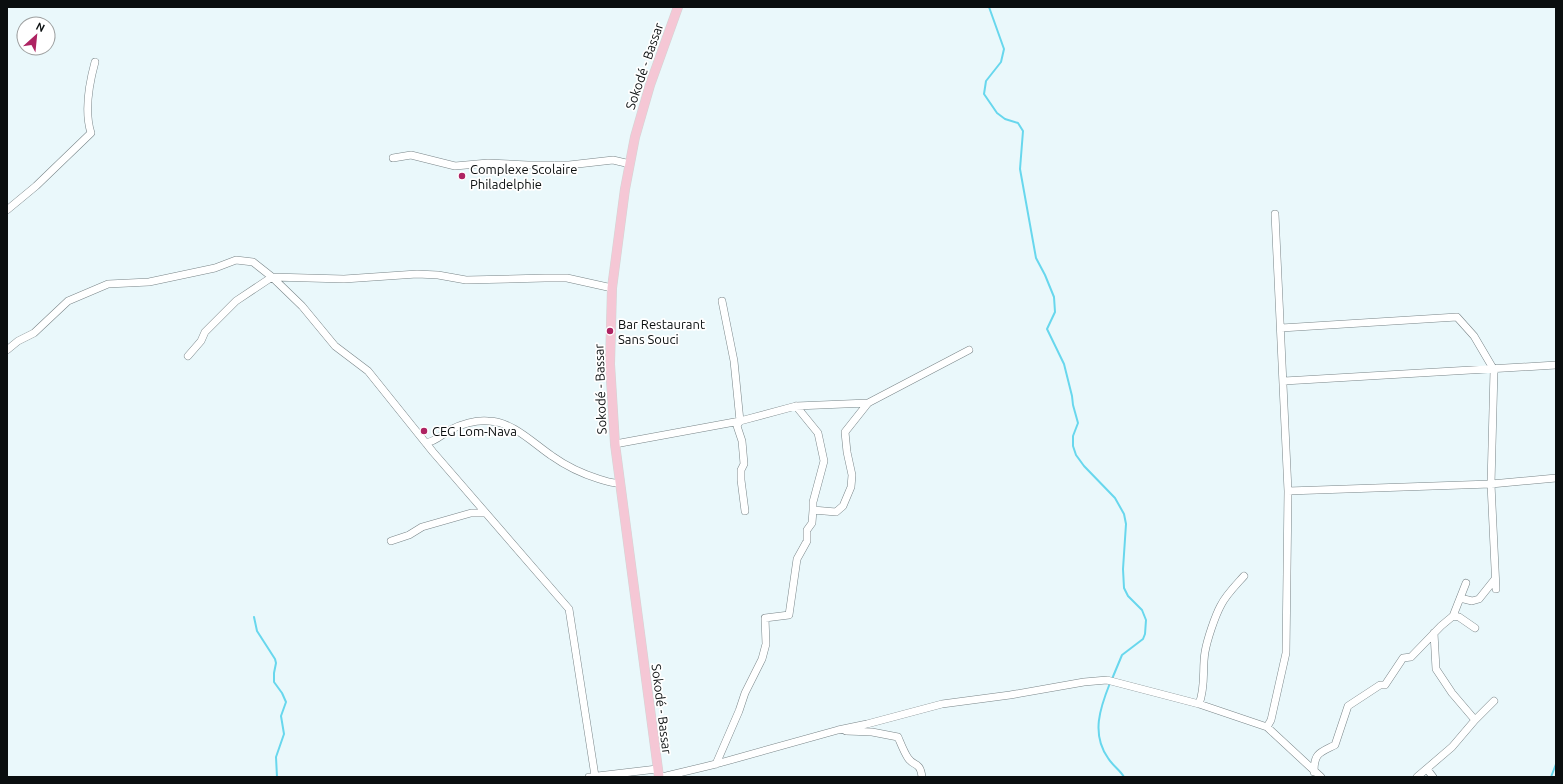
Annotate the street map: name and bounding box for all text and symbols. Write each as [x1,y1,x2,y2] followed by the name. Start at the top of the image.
[16,16,56,56] north arrow
[34,20,47,34] text: N
[623,21,665,111] street label: Sokodé - Bassar
[470,162,577,191] place label: Complexe Scolaire Philadelphie
[457,171,467,181] marker: Complexe Scolaire Philadelphie
[618,317,705,346] place label: Bar Restaurant Sans Souci
[605,326,615,336] marker: Bar Restaurant Sans Souci
[591,343,609,435] street label: Sokodé - Bassar
[432,424,517,438] place label: CEG Lom-Nava
[419,426,429,436] marker: CEG Lom-Nava
[650,663,674,755] street label: Sokodé - Bassar

